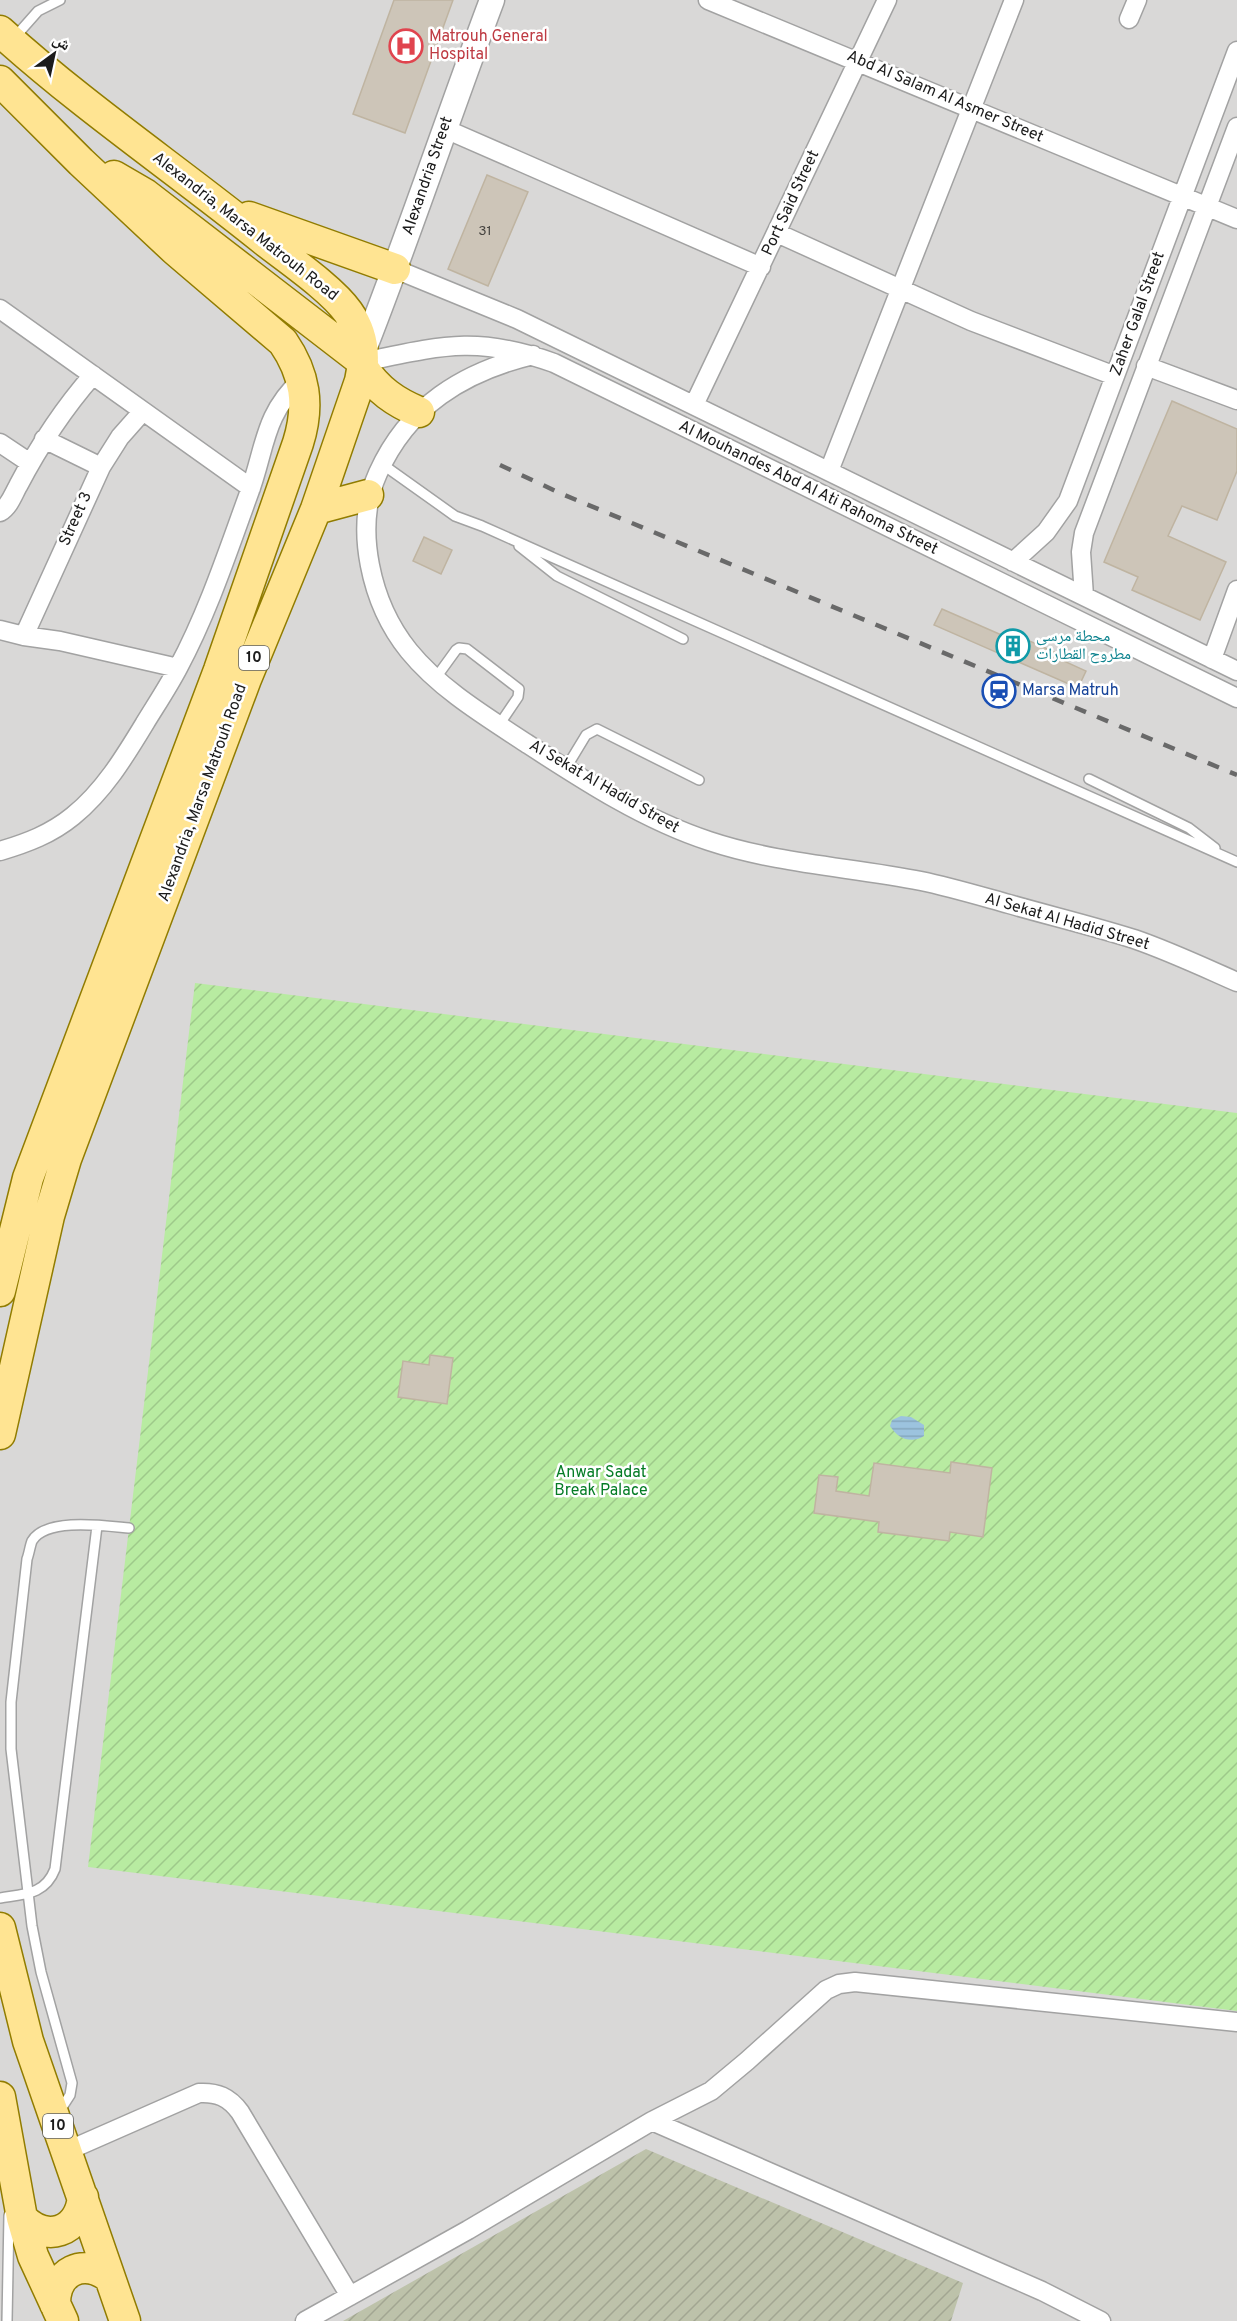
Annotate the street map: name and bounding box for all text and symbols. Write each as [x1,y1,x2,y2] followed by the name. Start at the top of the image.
[24,24,84,84] north arrow
[429,27,548,65] place label: Matrouh General Hospital
[388,28,424,64] hospital icon: Matrouh General Hospital
[49,30,74,56] text: ش
[844,46,1046,148] street label: Abd Al Salam Al Asmer Street
[398,114,458,238] street label: Alexandria Street
[758,147,824,259] street label: Port Said Street
[148,148,342,306] street label: Alexandria, Marsa Matrouh Road
[478,223,492,240] house number: 31
[1106,249,1170,379] street label: Zaher Galal Street
[675,416,941,560] street label: Al Mouhandes Abd Al Ati Rahoma Street
[55,489,97,549] street label: Street 3
[1036,627,1131,665] place label: محطة مرسى مطروح القطارات
[995,628,1031,664] building icon: محطة مرسى مطروح القطارات
[239,646,269,670] road number: 10
[981,673,1017,709] station icon: Marsa Matruh
[154,681,252,905] street label: Alexandria, Marsa Matrouh Road
[1022,681,1119,701] place label: Marsa Matruh
[525,736,683,838] street label: Al Sekat Al Hadid Street
[982,889,1152,955] street label: Al Sekat Al Hadid Street
[554,1463,648,1501] park label: Anwar Sadat Break Palace
[43,2114,73,2138] road number: 10

